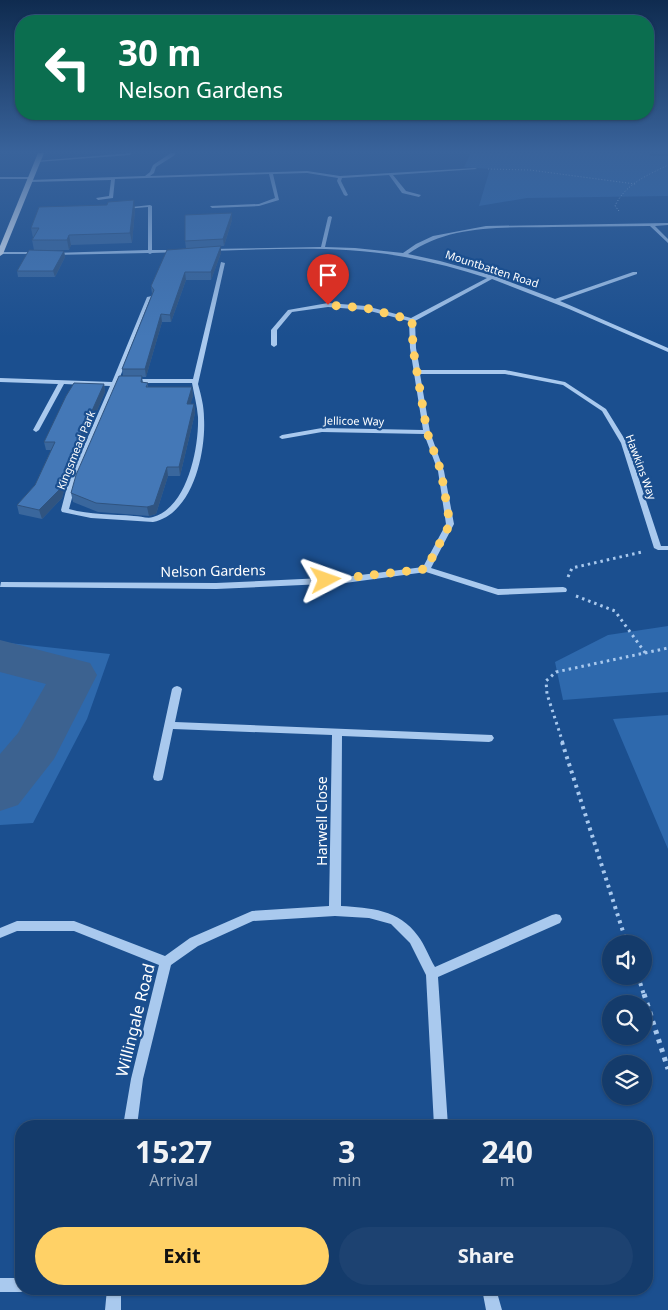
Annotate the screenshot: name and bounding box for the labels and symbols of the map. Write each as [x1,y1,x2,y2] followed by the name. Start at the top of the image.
[444,246,541,291] street label: Mountbatten Road
[307,254,349,305] pin
[53,408,98,492] street label: Kingsmead Park
[323,412,385,429] street label: Jellicoe Way
[623,432,660,502] street label: Hawkins Way
[299,553,351,605] position arrow
[160,560,266,581] street label: Nelson Gardens
[312,776,331,866] street label: Harwell Close
[110,961,160,1079] street label: Willingale Road

